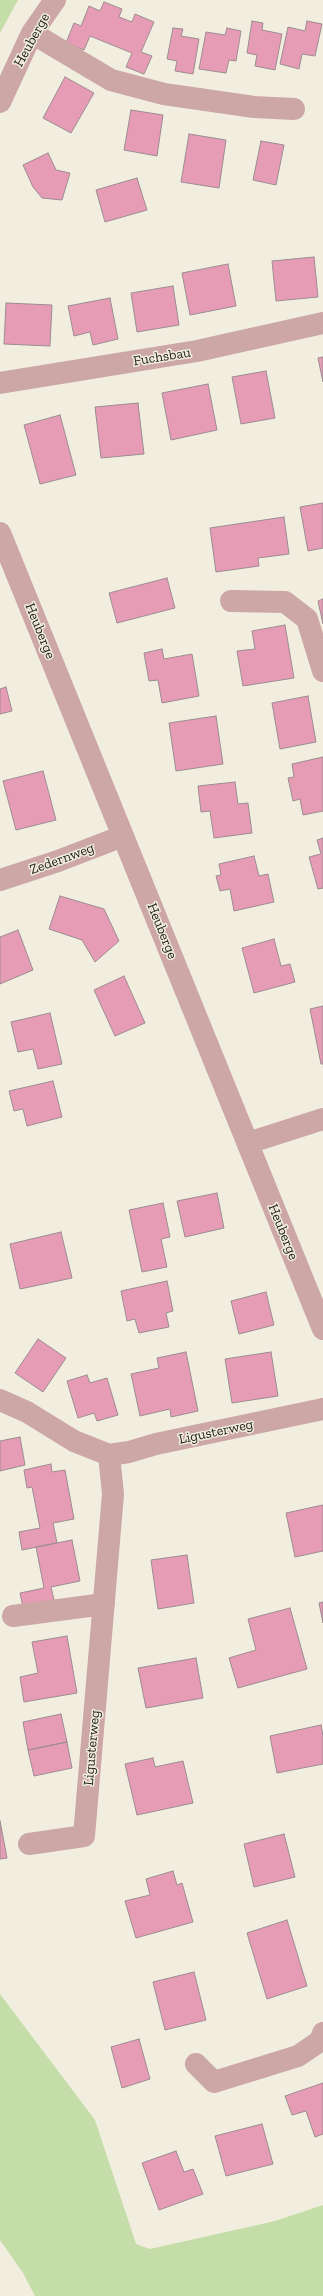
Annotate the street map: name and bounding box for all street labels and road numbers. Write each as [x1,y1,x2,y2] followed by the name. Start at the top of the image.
[10,10,54,70] street label: Heuberge
[132,344,192,370] street label: Fuchsbau
[21,601,59,661] street label: Heuberge
[27,840,97,878] street label: Zedernweg
[143,901,181,961] street label: Heuberge
[264,1202,302,1262] street label: Heuberge
[177,1416,255,1448] street label: Ligusterweg
[80,1710,104,1786] street label: Ligusterweg

